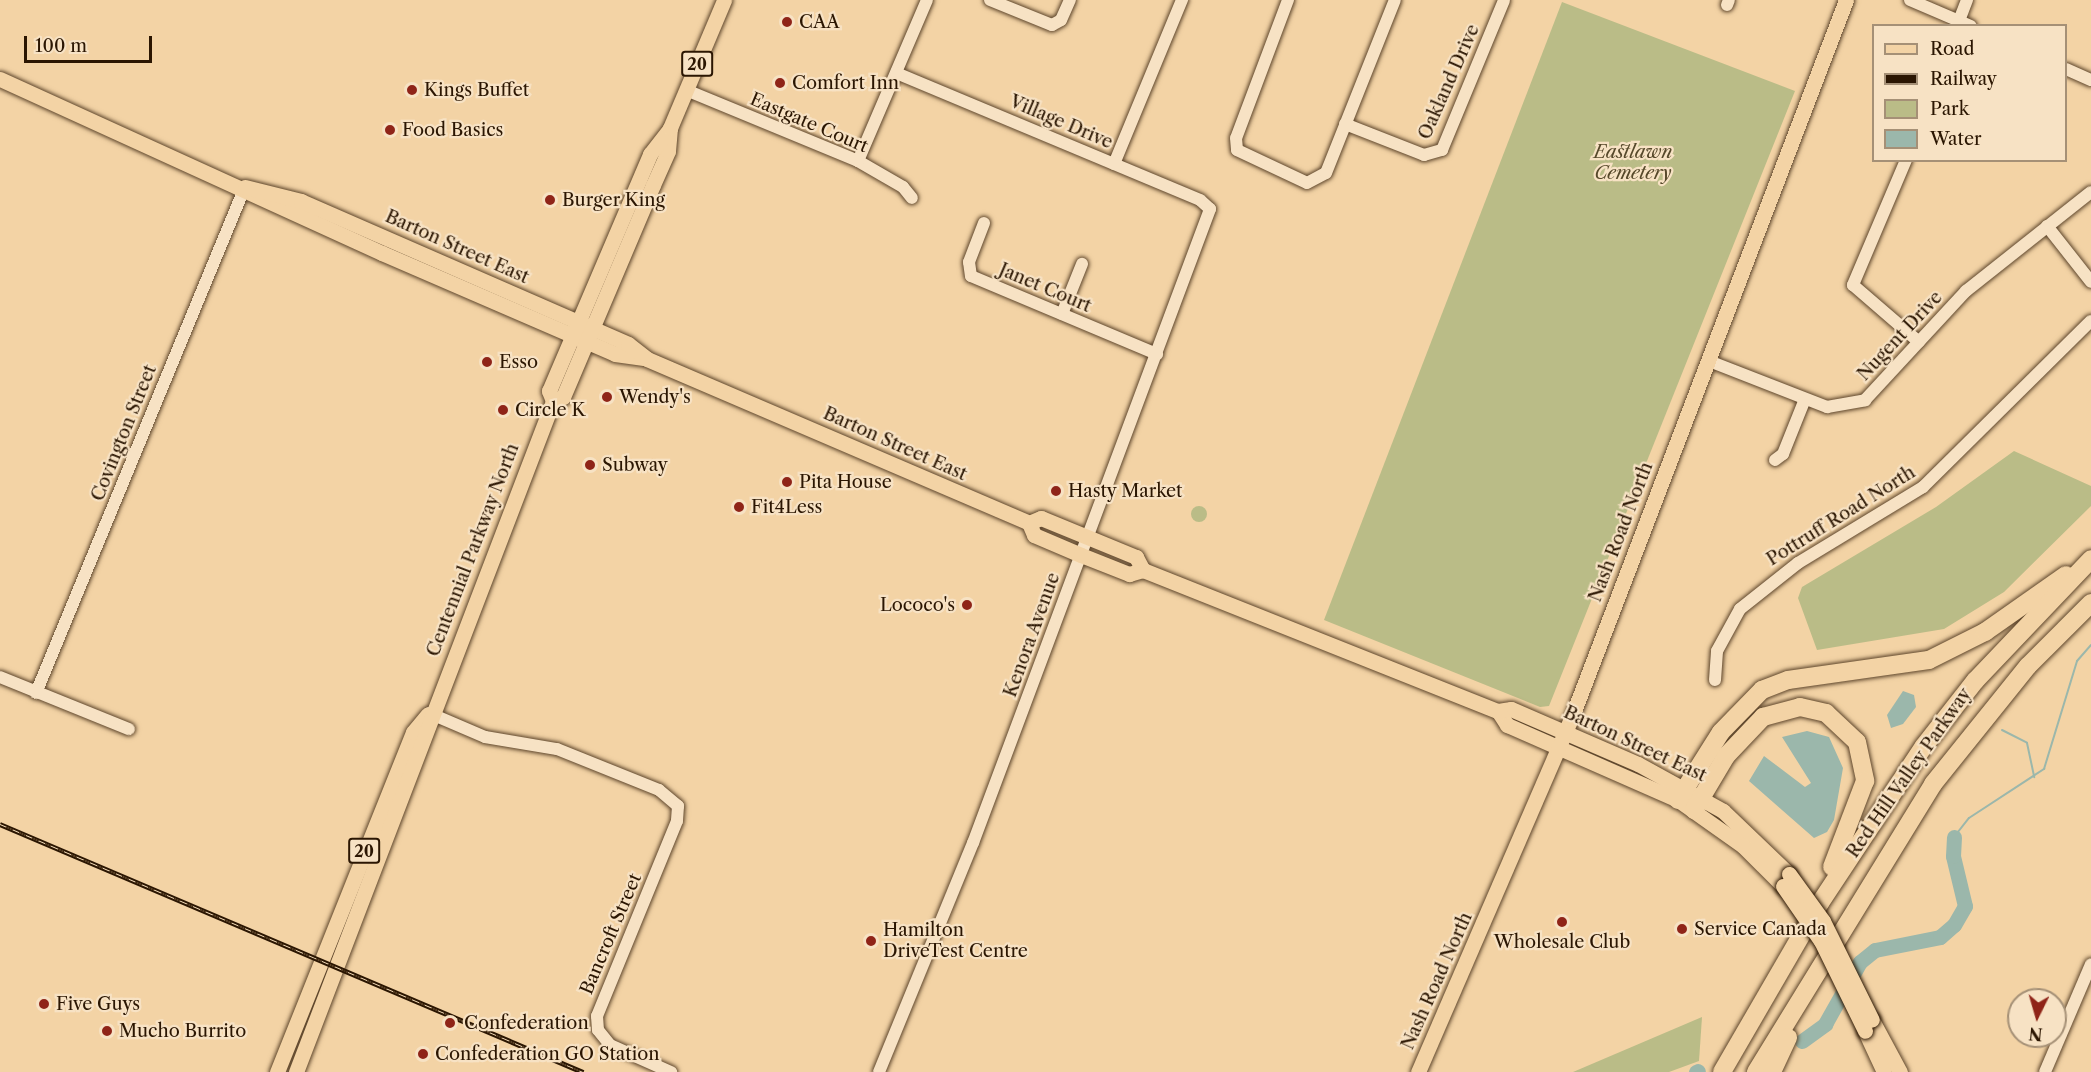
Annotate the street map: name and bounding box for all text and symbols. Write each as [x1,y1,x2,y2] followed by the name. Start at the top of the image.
[799,11,840,33] place label: CAA
[780,15,794,29] marker: CAA
[1414,21,1484,143] street label: Oakland Drive
[27,24,154,62] scale bar
[1872,24,2067,162] legend
[35,35,87,57] text: 100 m
[1930,38,1975,60] text: Road
[680,51,714,77] road number: 20
[1930,68,1997,90] text: Railway
[792,72,899,94] place label: Comfort Inn
[773,76,787,90] marker: Comfort Inn
[424,79,529,101] place label: Kings Buffet
[405,83,419,97] marker: Kings Buffet
[747,88,871,158] street label: Eastgate Court
[1006,91,1116,153] street label: Village Drive
[1930,98,1969,120] text: Park
[402,119,503,141] place label: Food Basics
[383,123,397,137] marker: Food Basics
[1930,128,1982,150] text: Water
[1594,142,1672,184] park label: Eastlawn Cemetery
[562,189,665,211] place label: Burger King
[543,193,557,207] marker: Burger King
[382,206,532,288] street label: Barton Street East
[996,259,1094,317] street label: Janet Court
[1853,287,1947,385] street label: Nugent Drive
[499,351,538,373] place label: Esso
[480,355,494,369] marker: Esso
[87,362,161,504] street label: Covington Street
[619,386,691,408] place label: Wendy's
[600,390,614,404] marker: Wendy's
[515,399,585,421] place label: Circle K
[496,403,510,417] marker: Circle K
[820,403,970,485] street label: Barton Street East
[422,440,524,660] street label: Centennial Parkway North
[602,454,668,476] place label: Subway
[583,458,597,472] marker: Subway
[1584,459,1658,605] street label: Nash Road North
[1763,462,1919,570] street label: Pottruff Road North
[799,471,892,493] place label: Pita House
[780,475,794,489] marker: Pita House
[1068,480,1183,502] place label: Hasty Market
[1049,484,1063,498] marker: Hasty Market
[751,496,822,518] place label: Fit4Less
[732,500,746,514] marker: Fit4Less
[999,569,1065,701] street label: Kenora Avenue
[880,594,955,616] place label: Lococo's
[960,598,974,612] marker: Lococo's
[1842,683,1976,863] street label: Red Hill Valley Parkway
[1560,701,1710,787] street label: Barton Street East
[348,838,380,864] road number: 20
[576,870,646,998] street label: Bancroft Street
[1397,909,1477,1053] street label: Nash Road North
[1555,915,1569,929] marker: Wholesale Club
[1694,918,1827,940] place label: Service Canada
[883,920,1028,962] place label: Hamilton DriveTest Centre
[1675,922,1689,936] marker: Service Canada
[1494,931,1630,953] place label: Wholesale Club
[864,934,878,948] marker: Hamilton DriveTest Centre
[2007,988,2067,1048] north arrow
[56,993,140,1015] place label: Five Guys
[37,997,51,1011] marker: Five Guys
[464,1012,589,1034] place label: Confederation
[441,1014,459,1032] marker: Confederation
[119,1020,246,1042] place label: Mucho Burrito
[2028,1023,2043,1045] text: N
[100,1024,114,1038] marker: Mucho Burrito
[435,1043,659,1065] place label: Confederation GO Station
[416,1047,430,1061] marker: Confederation GO Station

